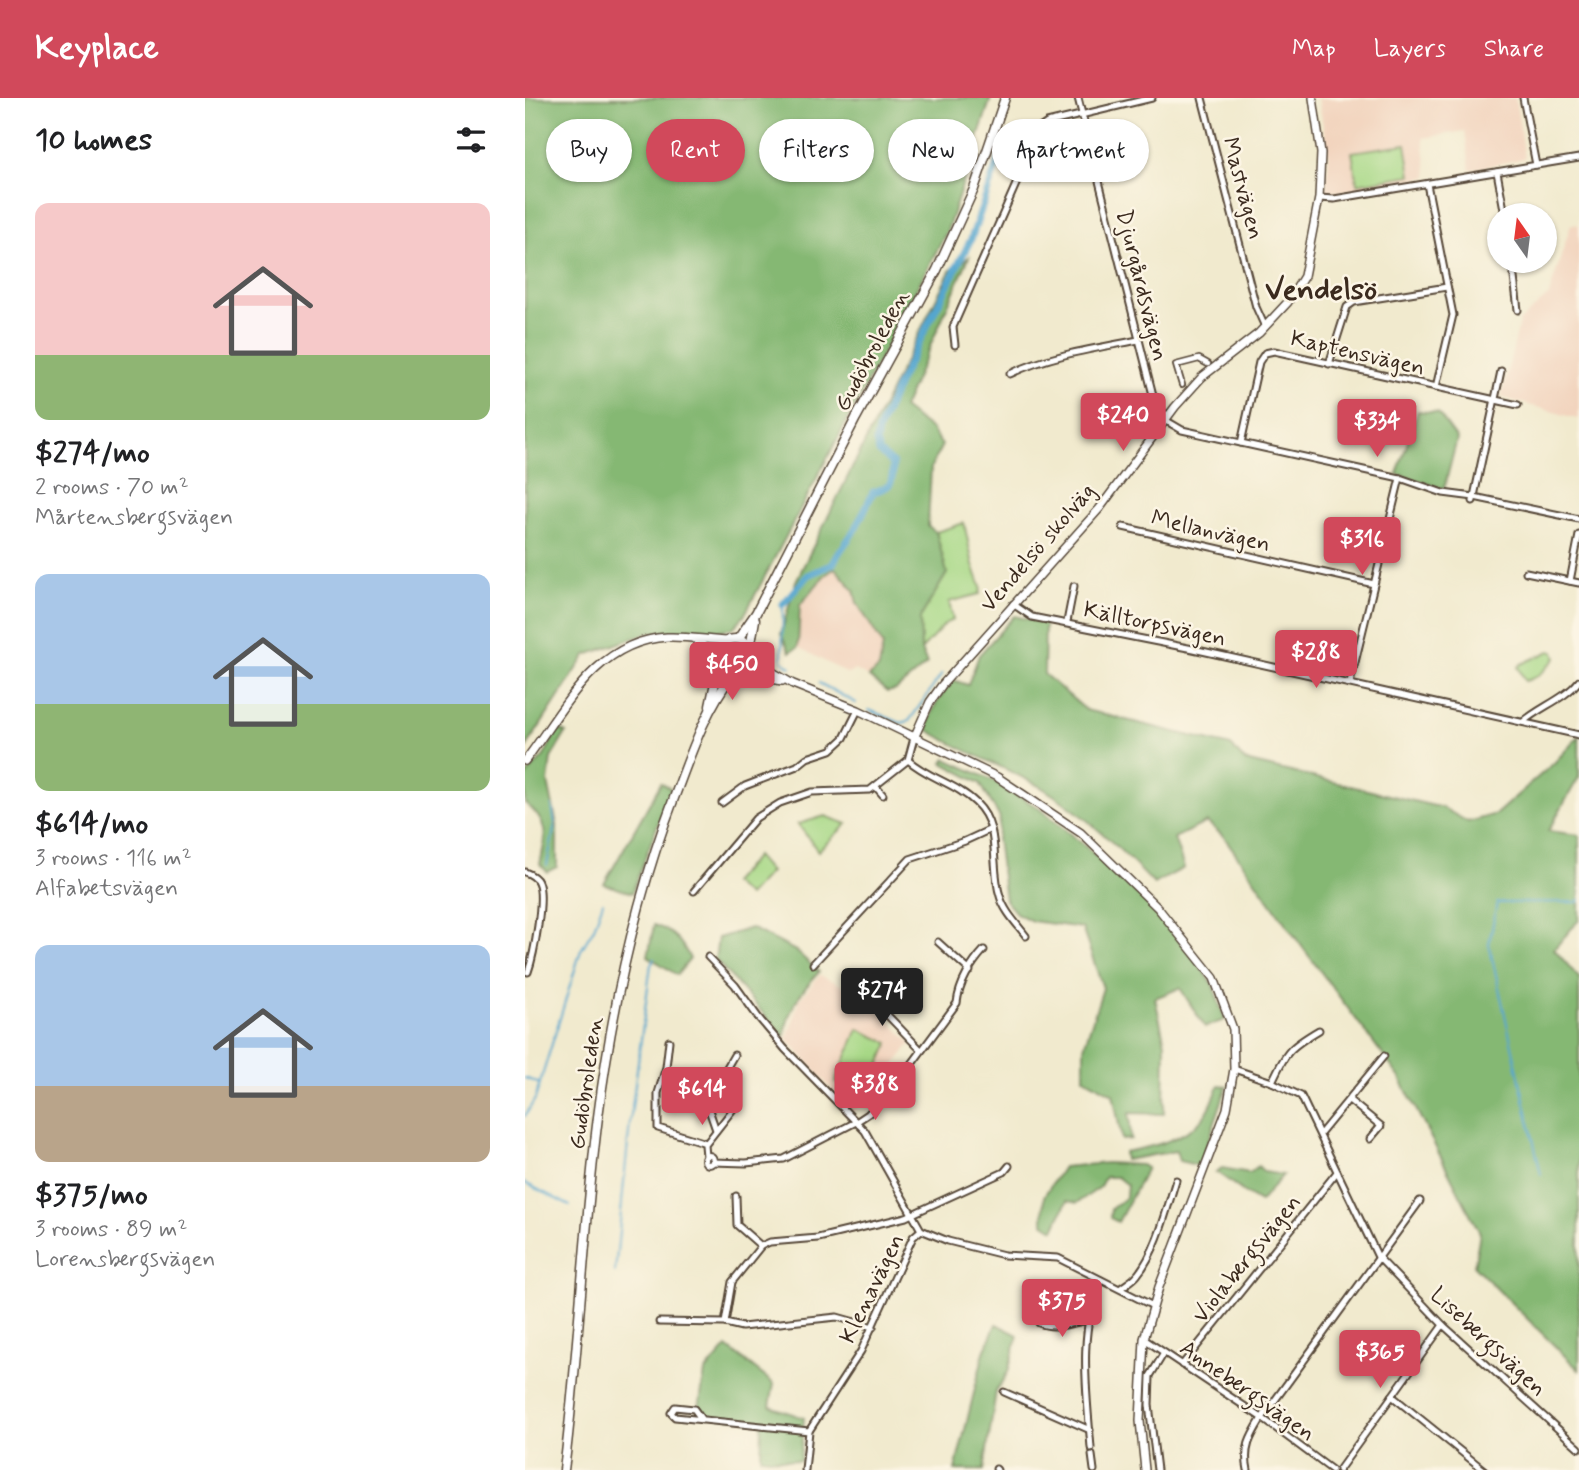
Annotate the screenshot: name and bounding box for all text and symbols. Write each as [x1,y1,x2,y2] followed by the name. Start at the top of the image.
[35,27,159,71] text: Keyplace
[1292,34,1336,65] text: Map
[1374,34,1446,65] text: Layers
[1484,34,1544,65] text: Share
[546,119,632,182] chip: Buy
[646,119,745,182] chip: Rent
[759,119,874,182] chip: Filters
[888,119,978,182] chip: New
[992,119,1149,182] chip: Apartment
[35,121,152,160] text: 10 homes
[452,121,490,159] icon: filters
[1214,134,1270,243] street label: Mastvägen
[1487,203,1557,273] north arrow
[1487,203,1557,273] map controls
[1108,207,1174,364] street label: Djurgårdsvägen
[200,248,326,374] icon: home
[1265,271,1377,310] district label: Vendelsö
[828,285,917,417] street label: Gudöbroleden
[1287,324,1428,384] street label: Kaptensvägen
[1082,394,1164,453] pin: $240
[1336,400,1418,459] pin: $334
[1097,401,1149,431] text: $240
[1353,407,1401,437] text: $334
[35,434,150,473] text: $274/mo
[35,473,189,503] text: 2 rooms · 70 m²
[974,478,1103,619] street label: Vendelsö skolväg
[35,503,233,533] text: Mårtensbergsvägen
[1148,504,1273,560] street label: Mellanvägen
[1321,518,1403,577] pin: $316
[1340,525,1384,555] text: $316
[1081,595,1229,655] street label: Källtorpsvägen
[200,619,326,745] icon: home
[1275,630,1357,690] pin: $288
[1291,638,1341,668] text: $288
[691,642,773,702] pin: $450
[705,650,759,680] text: $450
[35,805,148,844] text: $614/mo
[35,844,192,874] text: 3 rooms · 116 m²
[35,874,178,904] text: Alfabetsvägen
[841,968,923,1028] pin: $274
[857,976,907,1006] text: $274
[200,990,326,1116] icon: home
[563,1015,611,1152] street label: Gudöbroleden
[834,1062,916,1122] pin: $388
[661,1068,743,1127] pin: $614
[851,1070,899,1100] text: $388
[678,1075,726,1105] text: $614
[35,1176,148,1215] text: $375/mo
[1186,1189,1310,1331] street label: Violabergsvägen
[35,1215,187,1245] text: 3 rooms · 89 m²
[833,1229,912,1349] street label: Klenavägen
[35,1245,216,1275] text: Lorensbergsvägen
[1021,1280,1103,1339] pin: $375
[1422,1281,1552,1406] street label: Lisebergsvägen
[1038,1287,1086,1317] text: $375
[1339,1330,1421,1390] pin: $365
[1172,1334,1320,1451] street label: Annebergsvägen
[1355,1338,1405,1368] text: $365

